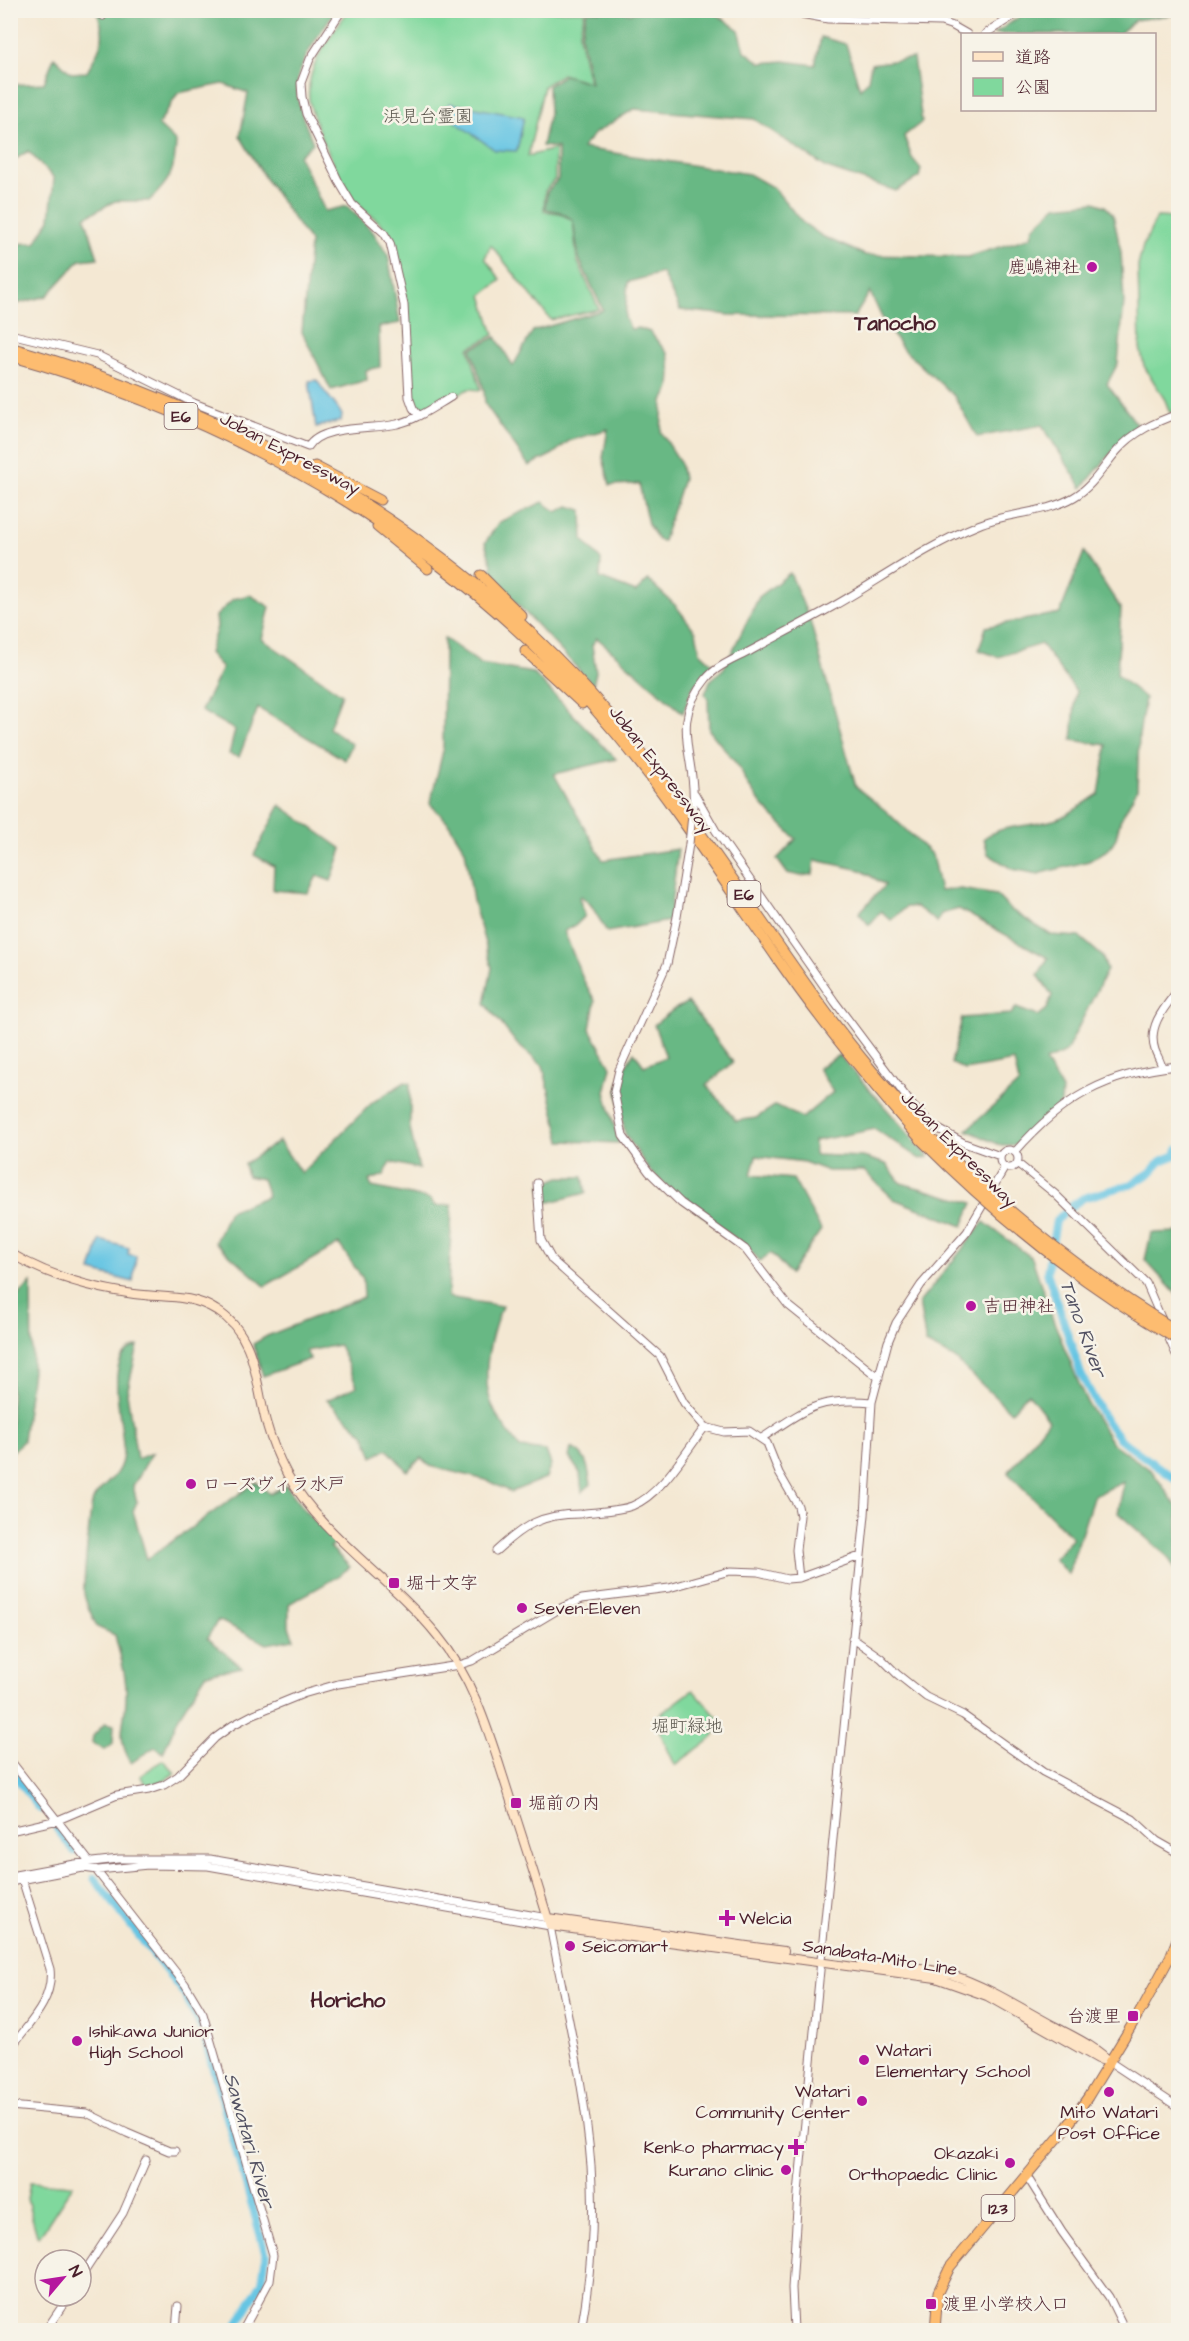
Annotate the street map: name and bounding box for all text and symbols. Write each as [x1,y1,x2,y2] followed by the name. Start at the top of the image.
[961,33,1156,111] legend
[1015,45,1051,70] text: 道路
[1015,75,1051,100] text: 公園
[383,104,473,129] park label: 浜見台霊園
[1008,255,1080,280] place label: 鹿嶋神社
[1085,260,1099,274] marker: 鹿嶋神社
[853,309,936,338] district label: Tanocho
[164,403,198,429] road number: E6
[215,406,364,502] street label: Joban Expressway
[602,700,718,839] street label: Joban Expressway
[728,881,760,907] road number: E6
[894,1085,1023,1214] street label: Joban Expressway
[1053,1276,1114,1383] water label: Tano River
[983,1294,1055,1319] place label: 吉田神社
[964,1299,978,1313] marker: 吉田神社
[203,1472,346,1497] place label: ローズヴィラ水戸
[184,1477,198,1491] marker: ローズヴィラ水戸
[406,1571,478,1596] place label: 堀十文字
[387,1576,401,1590] marker: 堀十文字
[534,1596,640,1621] place label: Seven-Eleven
[515,1601,529,1615] marker: Seven-Eleven
[651,1714,723,1739] park label: 堀町緑地
[528,1791,600,1816] place label: 堀前の内
[509,1796,523,1810] marker: 堀前の内
[739,1906,792,1931] place label: Welcia
[720,1911,734,1925] marker: Welcia
[801,1933,959,1982] street label: Sanabata-Mito Line
[582,1934,669,1959] place label: Seicomart
[563,1939,577,1953] marker: Seicomart
[311,1986,386,2015] district label: Horicho
[1067,2004,1121,2029] place label: 台渡里
[1126,2009,1140,2023] marker: 台渡里
[89,2019,214,2066] place label: Ishikawa Junior High School
[70,2034,84,2048] marker: Ishikawa Junior High School
[876,2038,1031,2085] place label: Watari Elementary School
[857,2053,871,2067] marker: Watari Elementary School
[216,2070,282,2213] water label: Sawatari River
[695,2079,850,2126] place label: Watari Community Center
[1102,2085,1116,2099] marker: Mito Watari Post Office
[855,2094,869,2108] marker: Watari Community Center
[1058,2100,1160,2146] place label: Mito Watari Post Office
[644,2135,784,2161] place label: Kenko pharmacy
[789,2140,803,2154] marker: Kenko pharmacy
[849,2141,998,2187] place label: Okazaki Orthopaedic Clinic
[1003,2156,1017,2170] marker: Okazaki Orthopaedic Clinic
[668,2158,774,2183] place label: Kurano clinic
[779,2163,793,2177] marker: Kurano clinic
[982,2195,1014,2221] road number: 123
[33,2248,93,2308] north arrow
[63,2261,87,2281] text: N
[943,2292,1069,2317] place label: 渡里小学校入口
[924,2297,938,2311] marker: 渡里小学校入口

